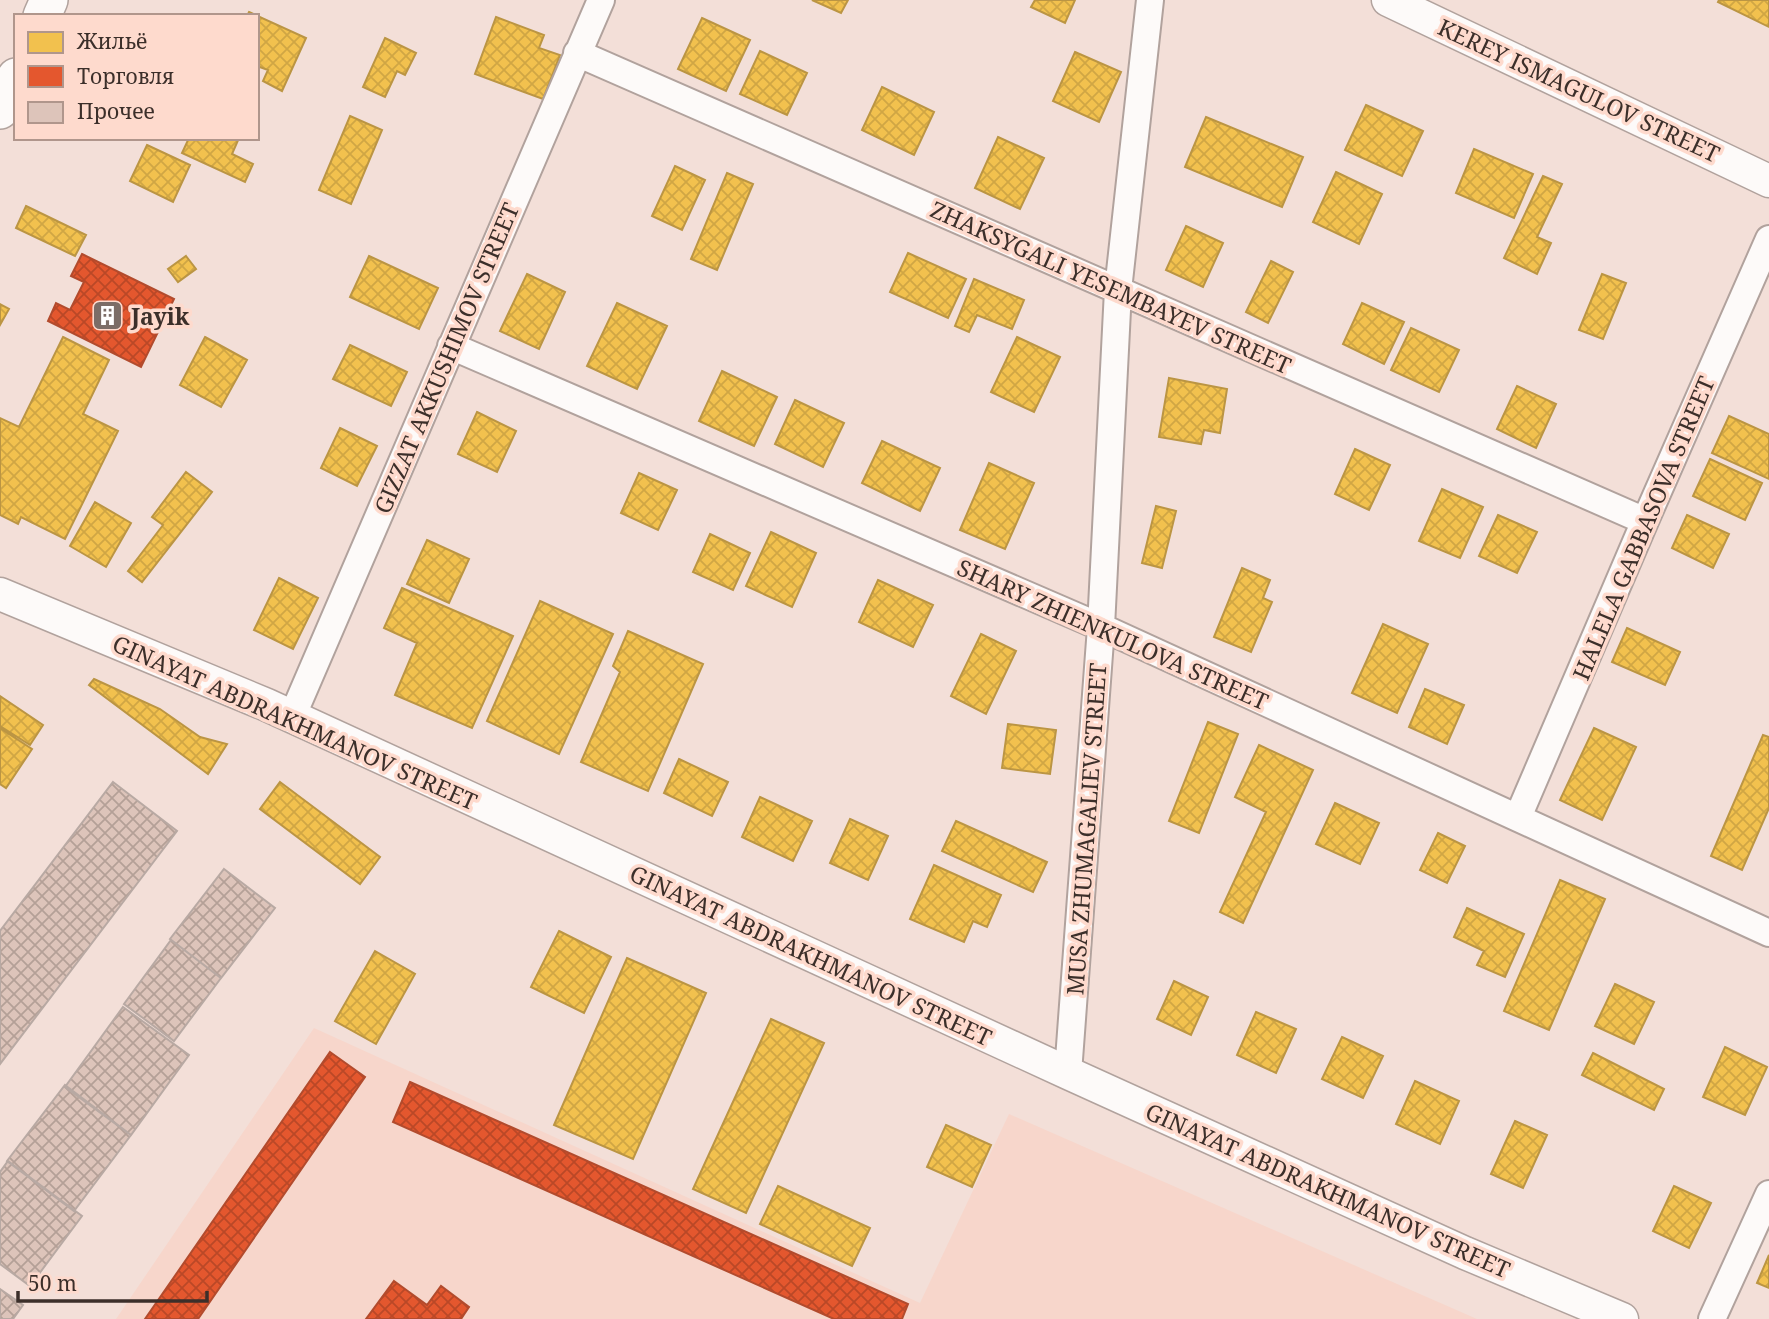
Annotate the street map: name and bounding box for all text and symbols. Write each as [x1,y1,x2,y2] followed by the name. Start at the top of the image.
[1433,11,1725,169] street label: KEREY ISMAGULOV STREET
[14,14,259,140] legend
[76,27,147,55] text: Жильё
[77,62,174,90] text: Торговля
[77,97,155,125] text: Прочее
[926,193,1296,381] street label: ZHAKSYGALI YESEMBAYEV STREET
[366,198,526,518] street label: GIZZAT AKKUSHIMOV STREET
[91,299,125,333] building icon: Jayik
[130,300,190,332] place label: Jayik
[1564,371,1722,685] street label: HALELA GABBASOVA STREET
[952,551,1274,717] street label: SHARY ZHIENKULOVA STREET
[108,627,482,817] street label: GINAYAT ABDRAKHMANOV STREET
[1058,662,1114,996] street label: MUSA ZHUMAGALIEV STREET
[625,857,997,1053] street label: GINAYAT ABDRAKHMANOV STREET
[1141,1095,1515,1285] street label: GINAYAT ABDRAKHMANOV STREET
[18,1260,206,1304] scale bar
[28,1269,77,1297] text: 50 m

